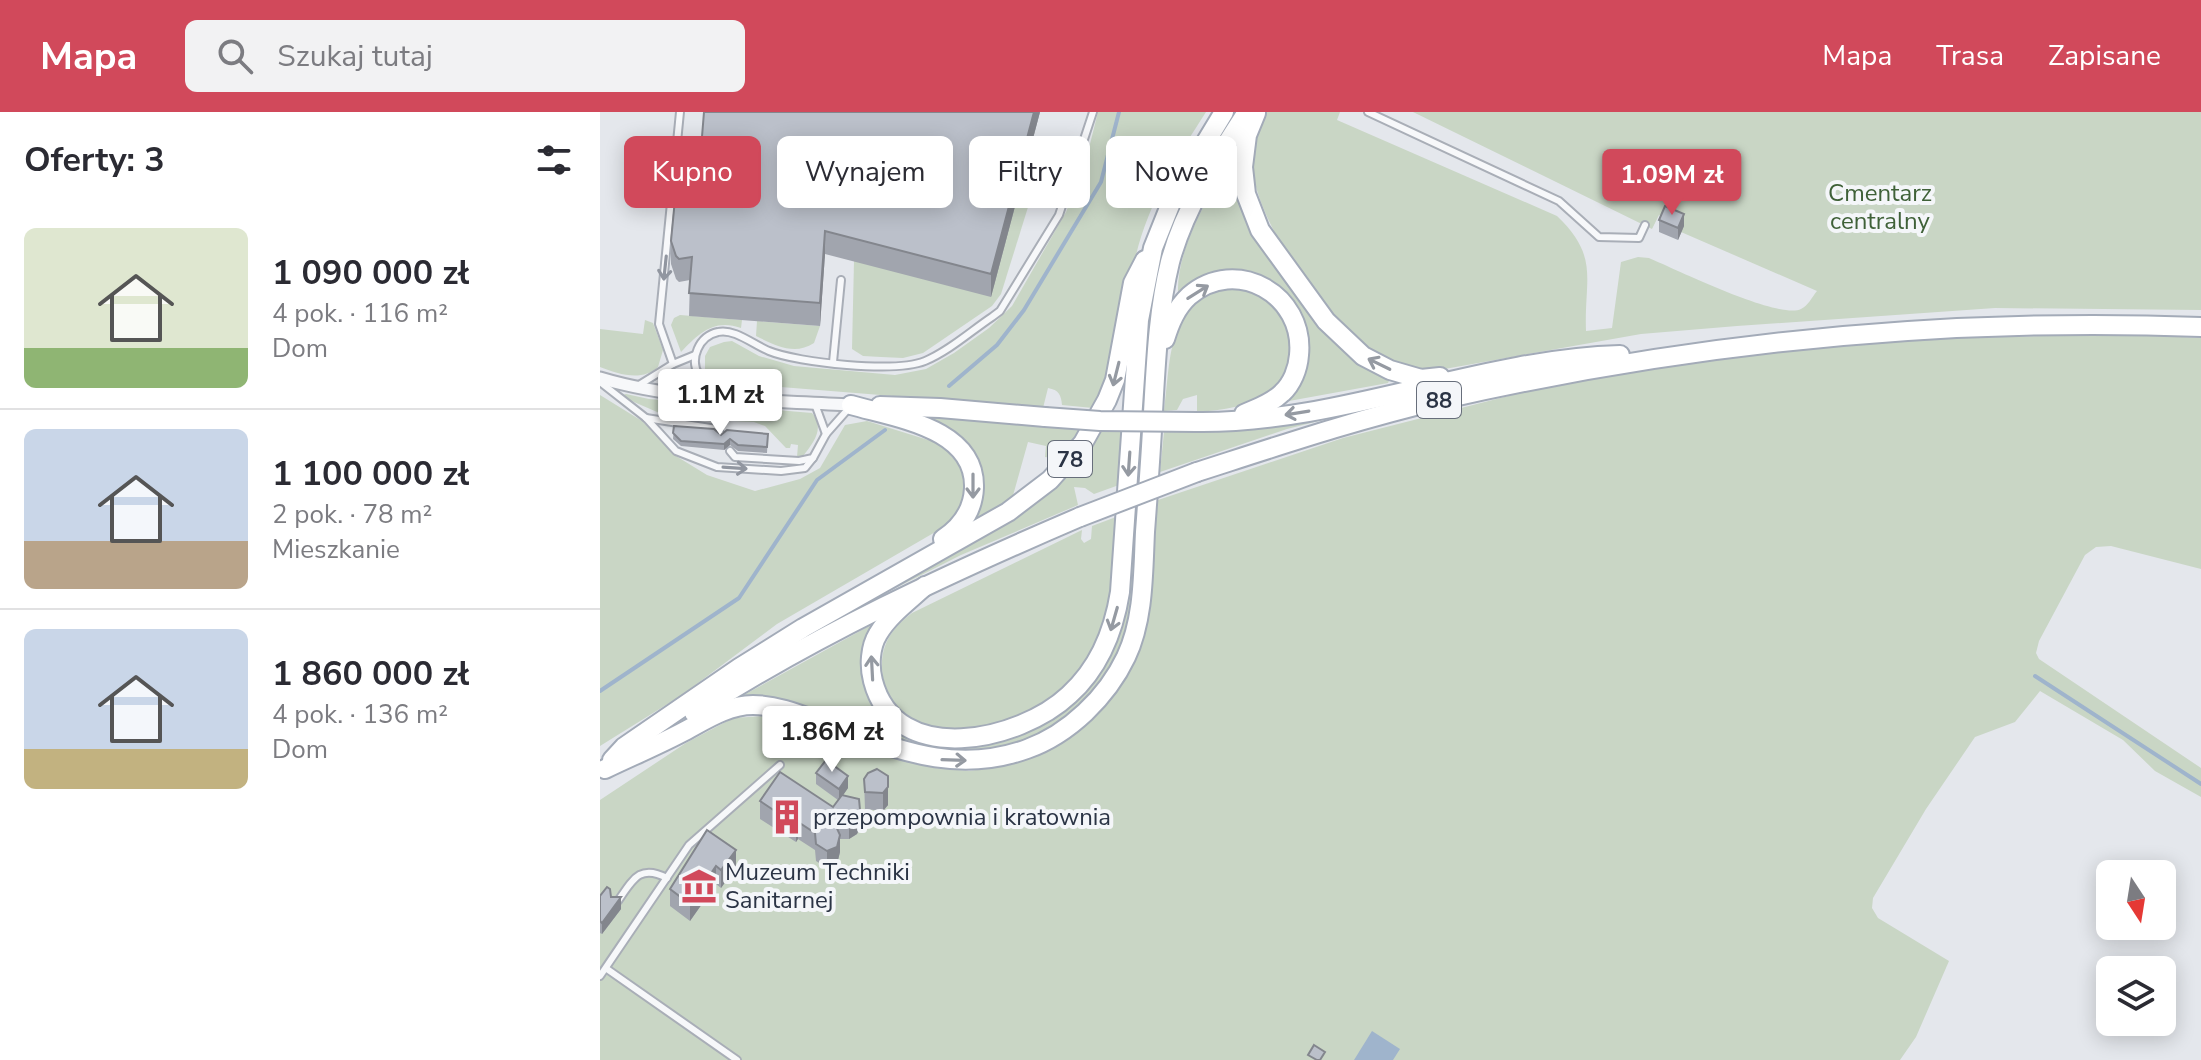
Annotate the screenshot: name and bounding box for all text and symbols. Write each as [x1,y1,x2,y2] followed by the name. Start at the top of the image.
[185,20,745,92] search box
[40,31,137,82] text: Mapa
[213,34,257,78] icon: search
[277,36,433,77] text: Szukaj tutaj
[1822,37,1892,75] text: Mapa
[1936,37,2004,75] text: Trasa
[2048,37,2161,75] text: Zapisane
[624,136,761,208] chip: Kupno
[777,136,953,208] chip: Wynajem
[969,136,1090,208] chip: Filtry
[1106,136,1237,208] chip: Nowe
[24,137,165,183] text: Oferty: 3
[532,138,576,182] icon: filters
[1589,149,1755,217] pin: 1.09M zł
[1620,157,1724,192] text: 1.09M zł
[1828,177,1932,237] park label: Cmentarz centralny
[272,250,469,296] text: 1 090 000 zł
[657,254,672,281] one-way arrow
[88,260,184,356] icon: home
[1186,284,1208,301] one-way arrow
[272,296,448,331] text: 4 pok. · 116 m²
[272,331,328,366] text: Dom
[1368,356,1392,371] one-way arrow
[1107,361,1122,387] one-way arrow
[646,369,794,437] pin: 1.1M zł
[676,377,764,412] text: 1.1M zł
[1417,382,1461,418] road number: 88
[1284,406,1310,421] one-way arrow
[1048,441,1092,477] road number: 78
[1121,450,1136,477] one-way arrow
[272,451,469,497] text: 1 100 000 zł
[88,461,184,557] icon: home
[721,461,748,476] one-way arrow
[965,472,981,499] one-way arrow
[272,497,432,532] text: 2 pok. · 78 m²
[272,532,400,567] text: Mieszkanie
[1106,606,1121,632] one-way arrow
[272,651,469,697] text: 1 860 000 zł
[864,655,879,682] one-way arrow
[88,661,184,757] icon: home
[272,697,448,732] text: 4 pok. · 136 m²
[749,706,915,774] pin: 1.86M zł
[780,714,884,749] text: 1.86M zł
[272,732,328,767] text: Dom
[940,752,967,767] one-way arrow
[768,798,806,836] building icon: przepompownia i kratownia
[813,801,1111,833] place label: przepompownia i kratownia
[725,856,910,916] place label: Muzeum Techniki Sanitarnej
[2096,860,2176,940] north arrow
[2096,860,2176,1036] map controls
[680,867,718,905] museum icon: Muzeum Techniki Sanitarnej
[2096,956,2176,1036] button: layers

